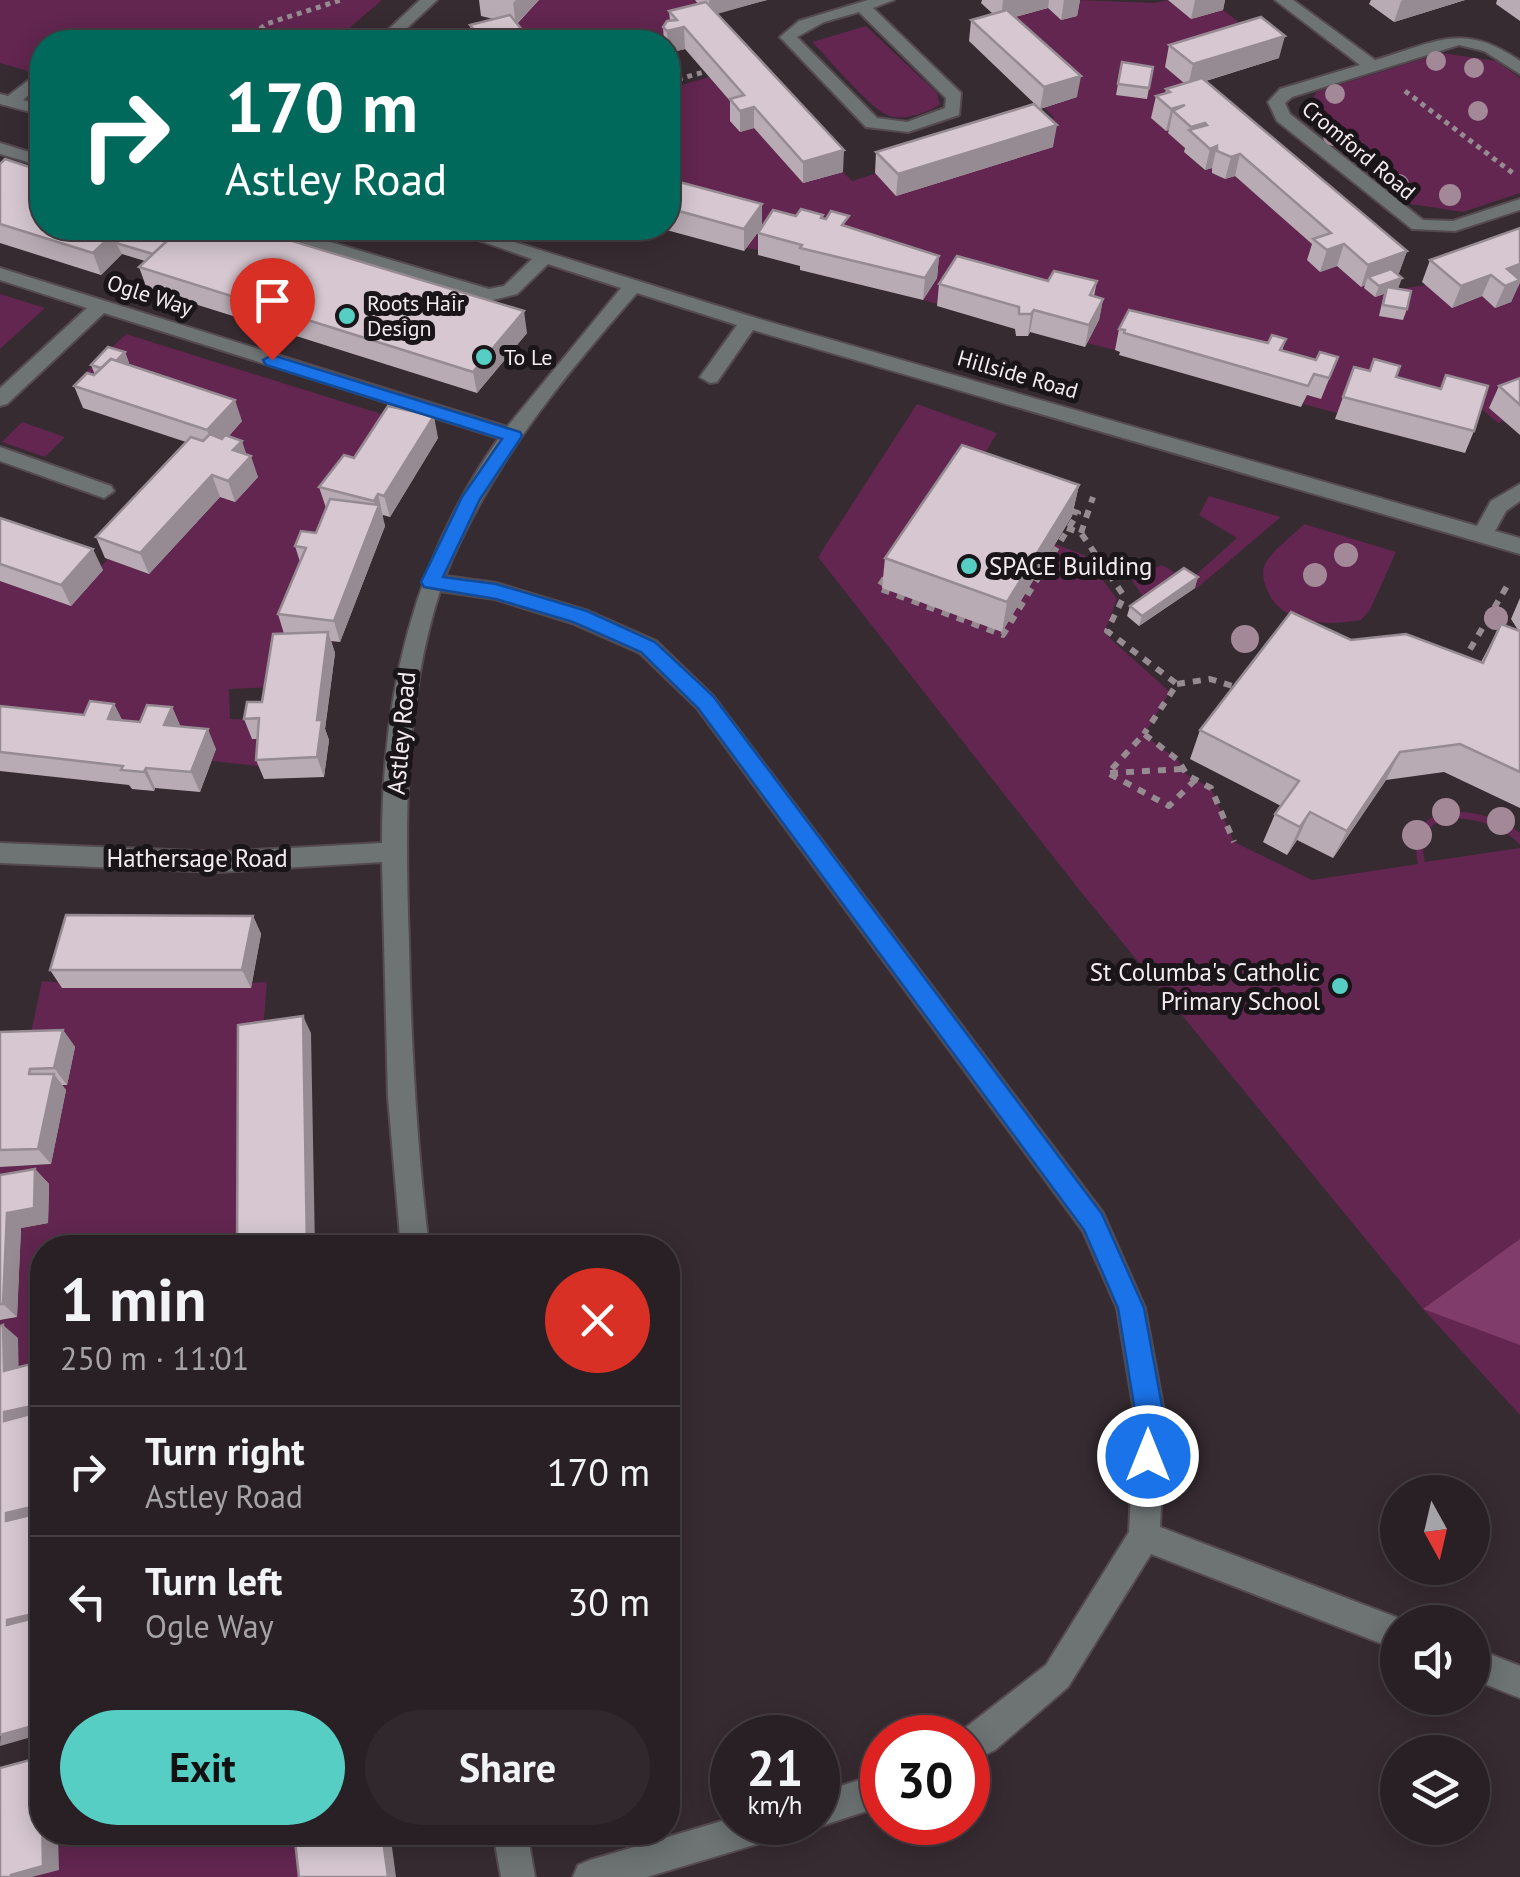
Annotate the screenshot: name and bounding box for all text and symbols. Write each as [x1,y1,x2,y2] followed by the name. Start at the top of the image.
[225,61,418,151] text: 170 m
[60,70,190,200] icon: right
[1297,94,1421,206] street label: Cromford Road
[225,149,447,207] text: Astley Road
[230,258,315,361] pin
[104,268,197,322] street label: Ogle Way
[245,273,300,328] icon: arrive
[367,289,465,342] place label: Roots Hair Design
[336,305,358,327] marker: Roots Hair Design
[504,343,552,371] place label: To Le
[954,343,1082,405] street label: Hillside Road
[473,346,495,368] marker: To Le
[989,550,1152,582] place label: SPACE Building
[958,555,980,577] marker: SPACE Building
[380,670,422,796] street label: Astley Road
[106,842,288,874] street label: Hathersage Road
[1090,956,1321,1017] place label: St Columba's Catholic Primary School
[1329,975,1351,997] marker: St Columba's Catholic Primary School
[60,1260,206,1338] text: 1 min
[545,1268,650,1373] button: close
[60,1337,249,1379] text: 250 m · 11:01
[1096,1404,1200,1508] position arrow
[145,1426,305,1475] text: Turn right
[60,1444,115,1499] icon: right
[547,1447,650,1496] text: 170 m
[145,1475,303,1517] text: Astley Road
[1380,1475,1490,1585] north arrow
[1380,1475,1490,1845] map controls
[145,1556,282,1605] text: Turn left
[60,1574,115,1629] icon: left
[568,1577,650,1626] text: 30 m
[145,1605,274,1647] text: Ogle Way
[1380,1605,1490,1715] button: sound
[60,1710,345,1825] button: Exit
[365,1710,650,1825] button: Share
[860,1715,990,1845] speed limit sign: 30
[747,1735,803,1800] text: 21
[1380,1735,1490,1845] button: layers
[748,1789,802,1821] text: km/h

